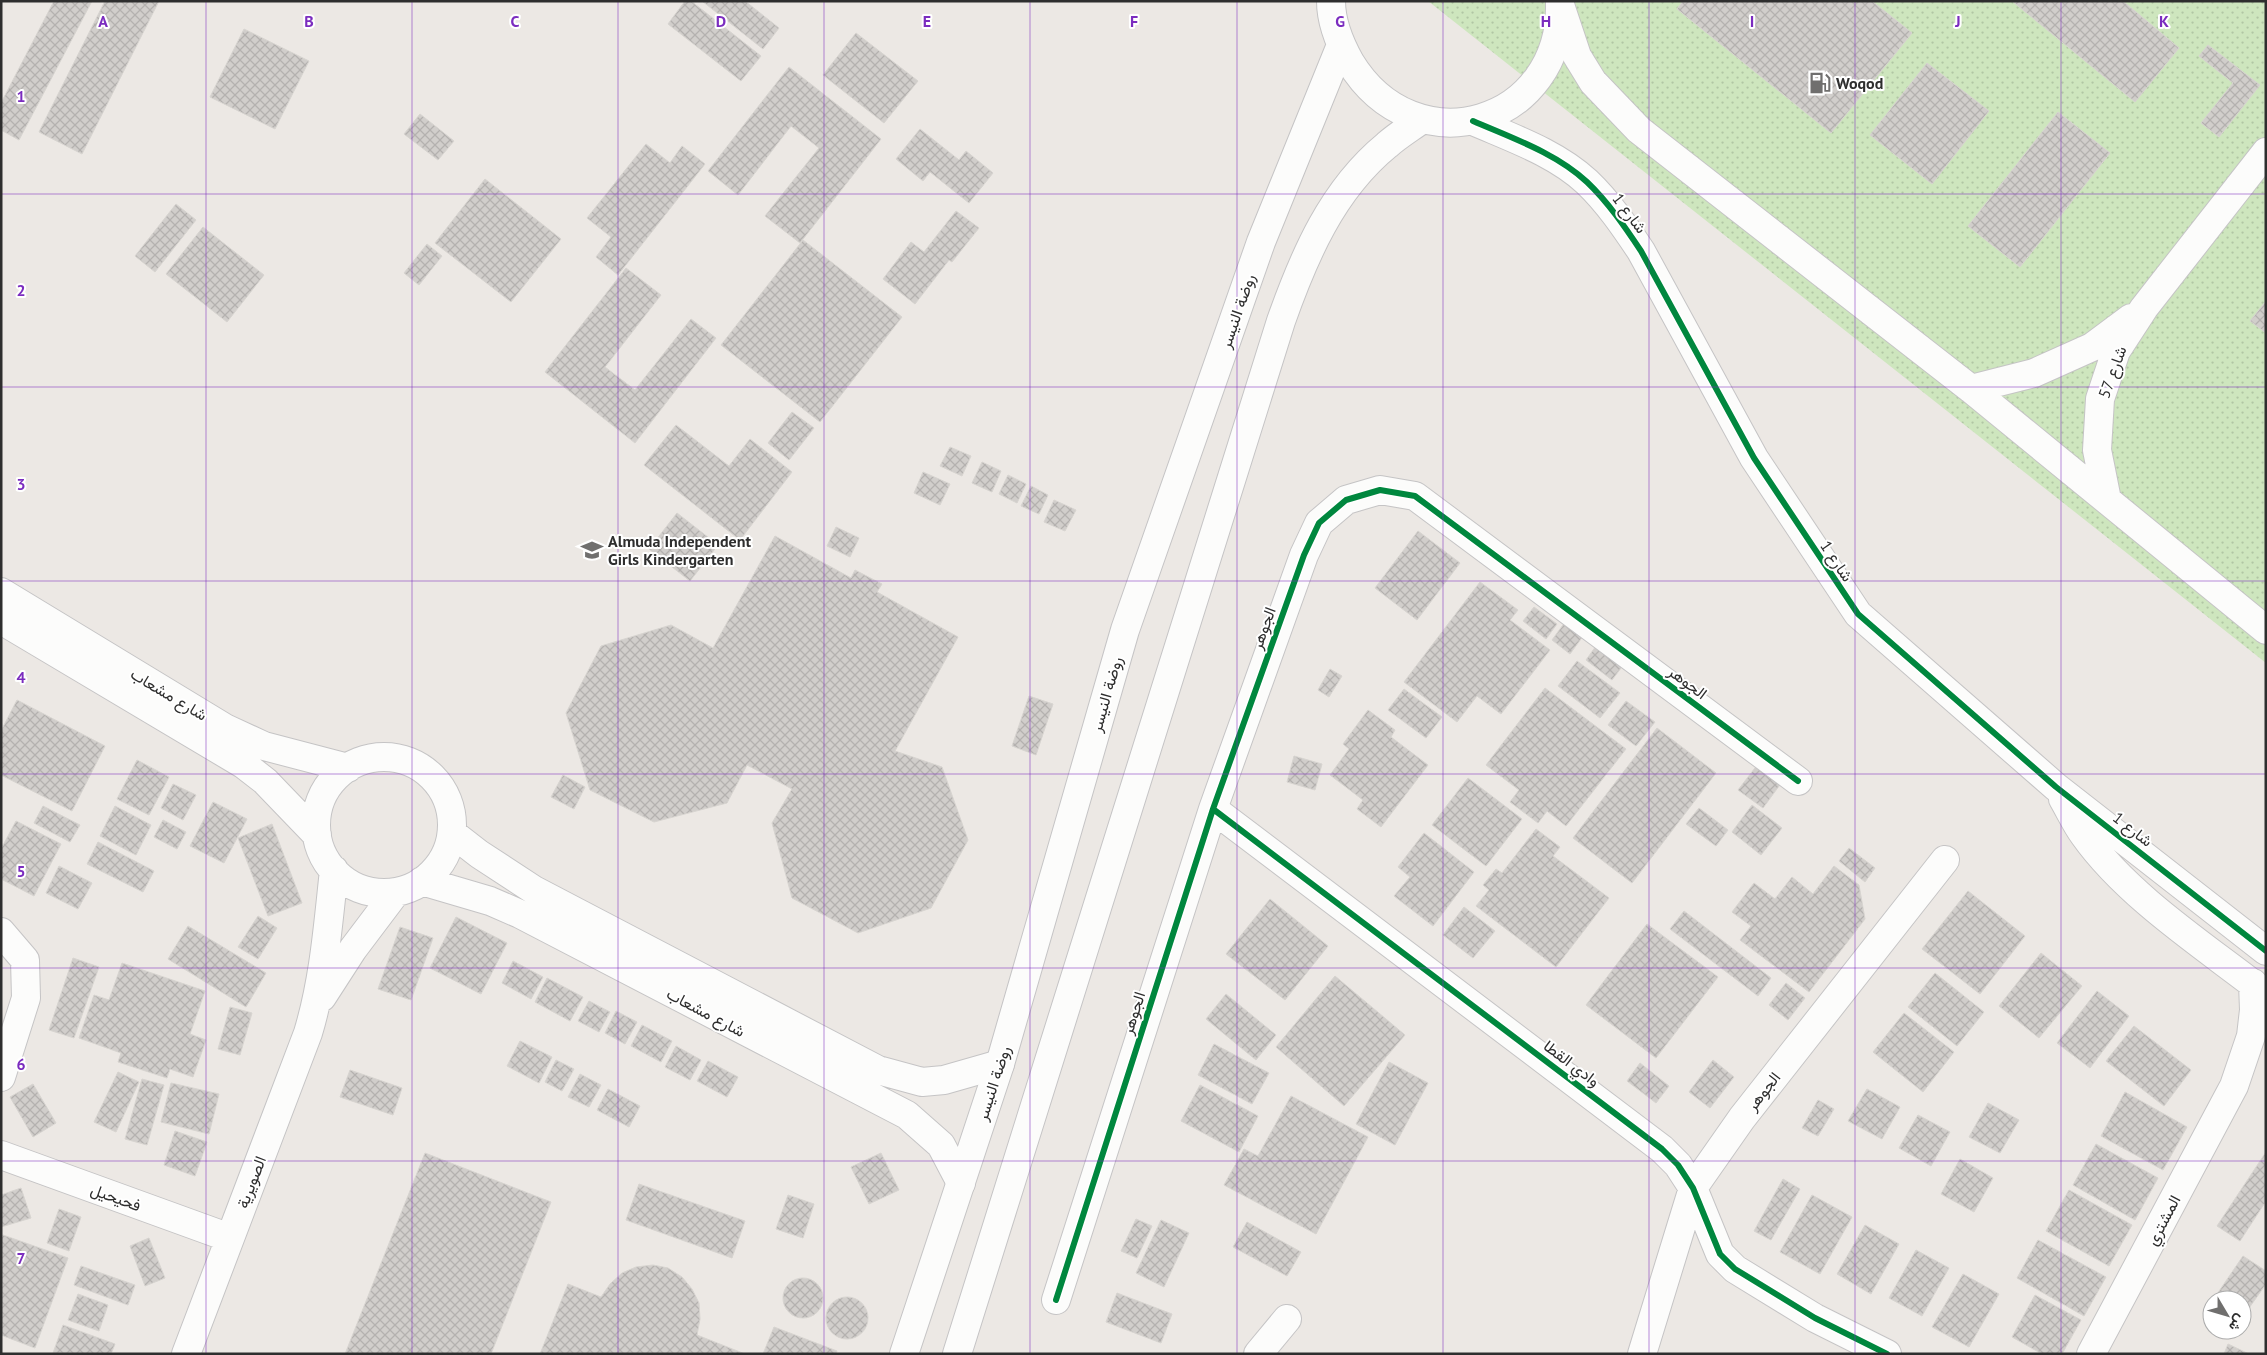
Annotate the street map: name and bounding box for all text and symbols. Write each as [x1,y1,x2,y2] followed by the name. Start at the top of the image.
[98,11,108,31] text: A
[304,11,314,31] text: B
[511,11,520,31] text: C
[716,11,726,31] text: D
[923,11,931,31] text: E
[1130,11,1138,31] text: F
[1335,11,1345,31] text: G
[1541,11,1551,31] text: H
[1750,11,1754,31] text: I
[1954,11,1961,31] text: J
[2159,11,2169,31] text: K
[1807,70,1833,96] fuel station icon: Woqod
[1836,73,1883,93] place label: Woqod
[16,86,26,106] text: 1
[1607,189,1652,238] street label: شارع 1
[1215,271,1260,352] street label: روضة النيسر
[16,280,26,300] text: 2
[2093,343,2132,401] street label: شارع 57
[16,474,26,494] text: 3
[608,531,751,569] place label: Almuda Independent Girls Kindergarten
[579,537,605,563] school or university icon: Almuda Independent Girls Kindergarten
[1814,537,1858,586] street label: شارع 1
[1246,604,1281,653] street label: الجوهر
[1085,654,1127,735] street label: روضة النيسر
[1663,660,1711,704] street label: الجوهر
[126,663,211,726] street label: شارع مشعاب
[16,667,26,687] text: 4
[2108,807,2157,852] street label: شارع 1
[16,861,26,881] text: 5
[662,983,749,1043] street label: شارع مشعاب
[1116,989,1150,1038] street label: الجوهر
[1537,1035,1604,1094] street label: وادي القطا
[971,1043,1015,1124] street label: روضة النيسر
[16,1054,26,1074] text: 6
[1741,1068,1785,1116] street label: الجوهر
[232,1153,271,1211] street label: الصويرية
[88,1179,144,1216] street label: فحيحيل
[2141,1191,2188,1251] street label: المشتري
[16,1248,26,1268] text: 7
[2202,1290,2252,1340] north arrow
[2225,1311,2250,1335] text: ش

